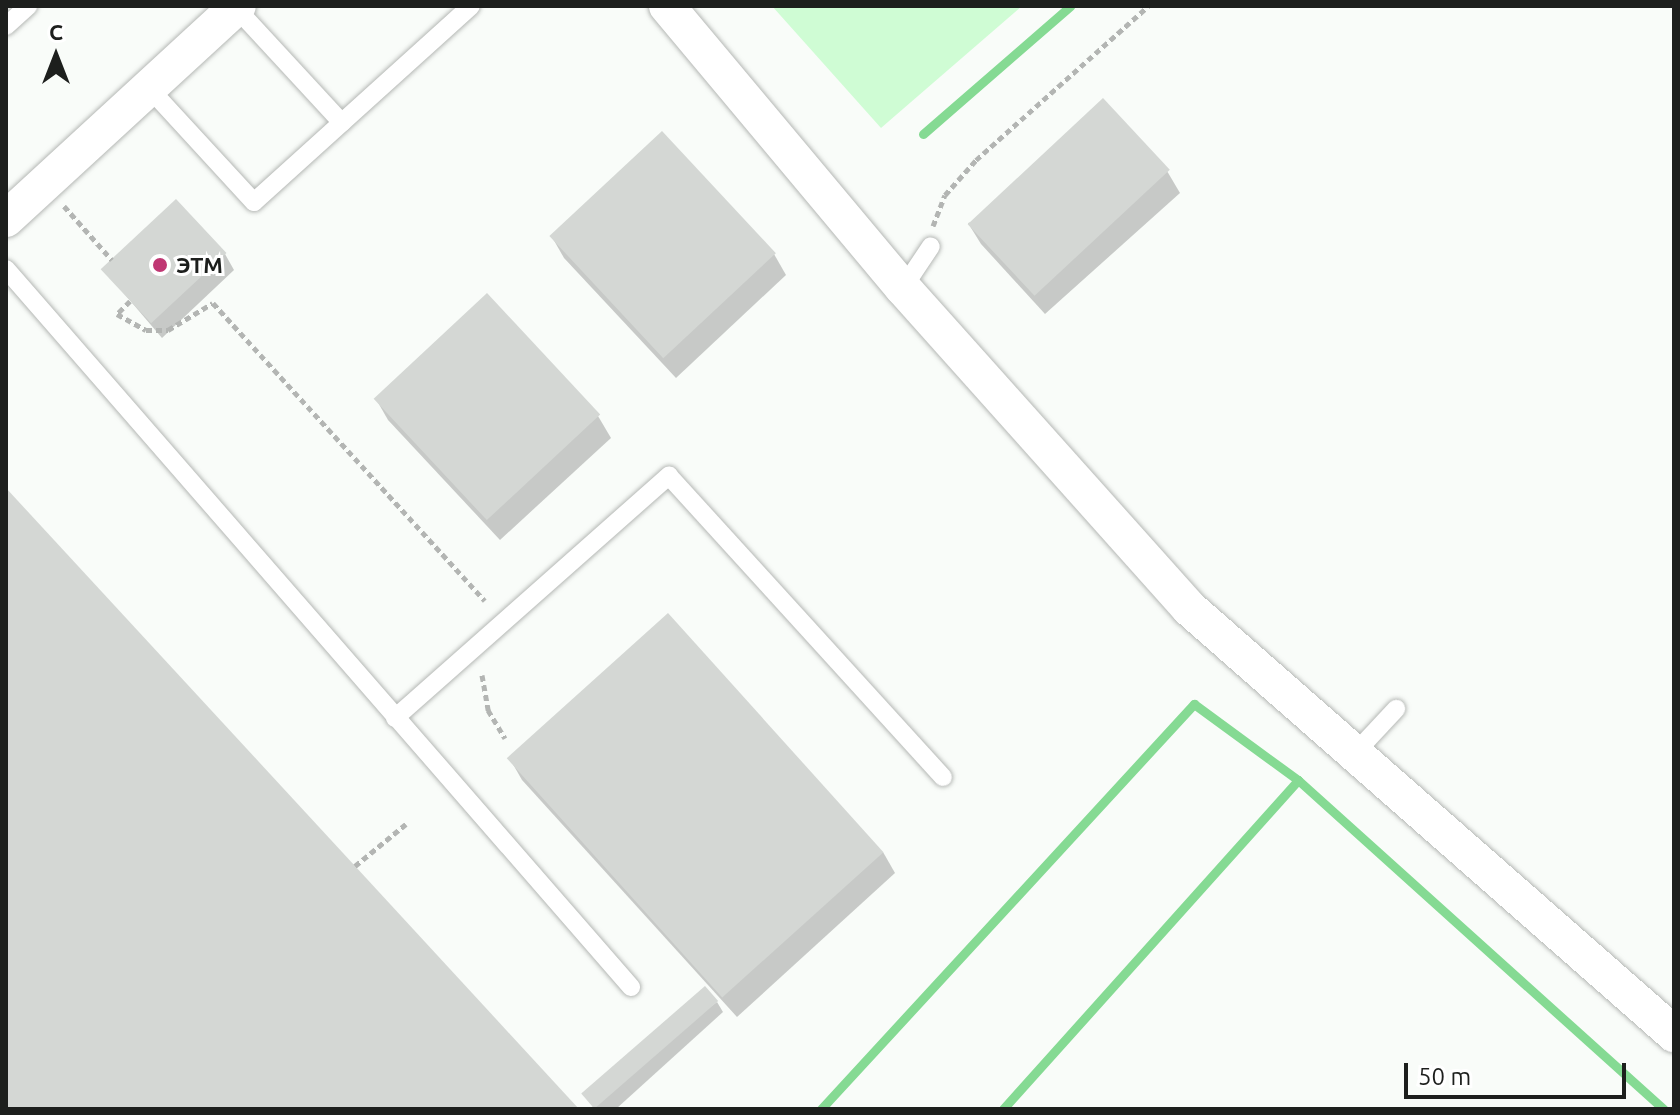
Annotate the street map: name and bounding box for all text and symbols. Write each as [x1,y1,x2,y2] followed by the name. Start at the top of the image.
[16,16,96,96] north arrow
[49,19,63,44] text: С
[176,252,223,278] place label: ЭТМ
[151,256,169,274] marker: ЭТМ
[1408,1047,1630,1097] scale bar
[1418,1063,1471,1090] text: 50 m

